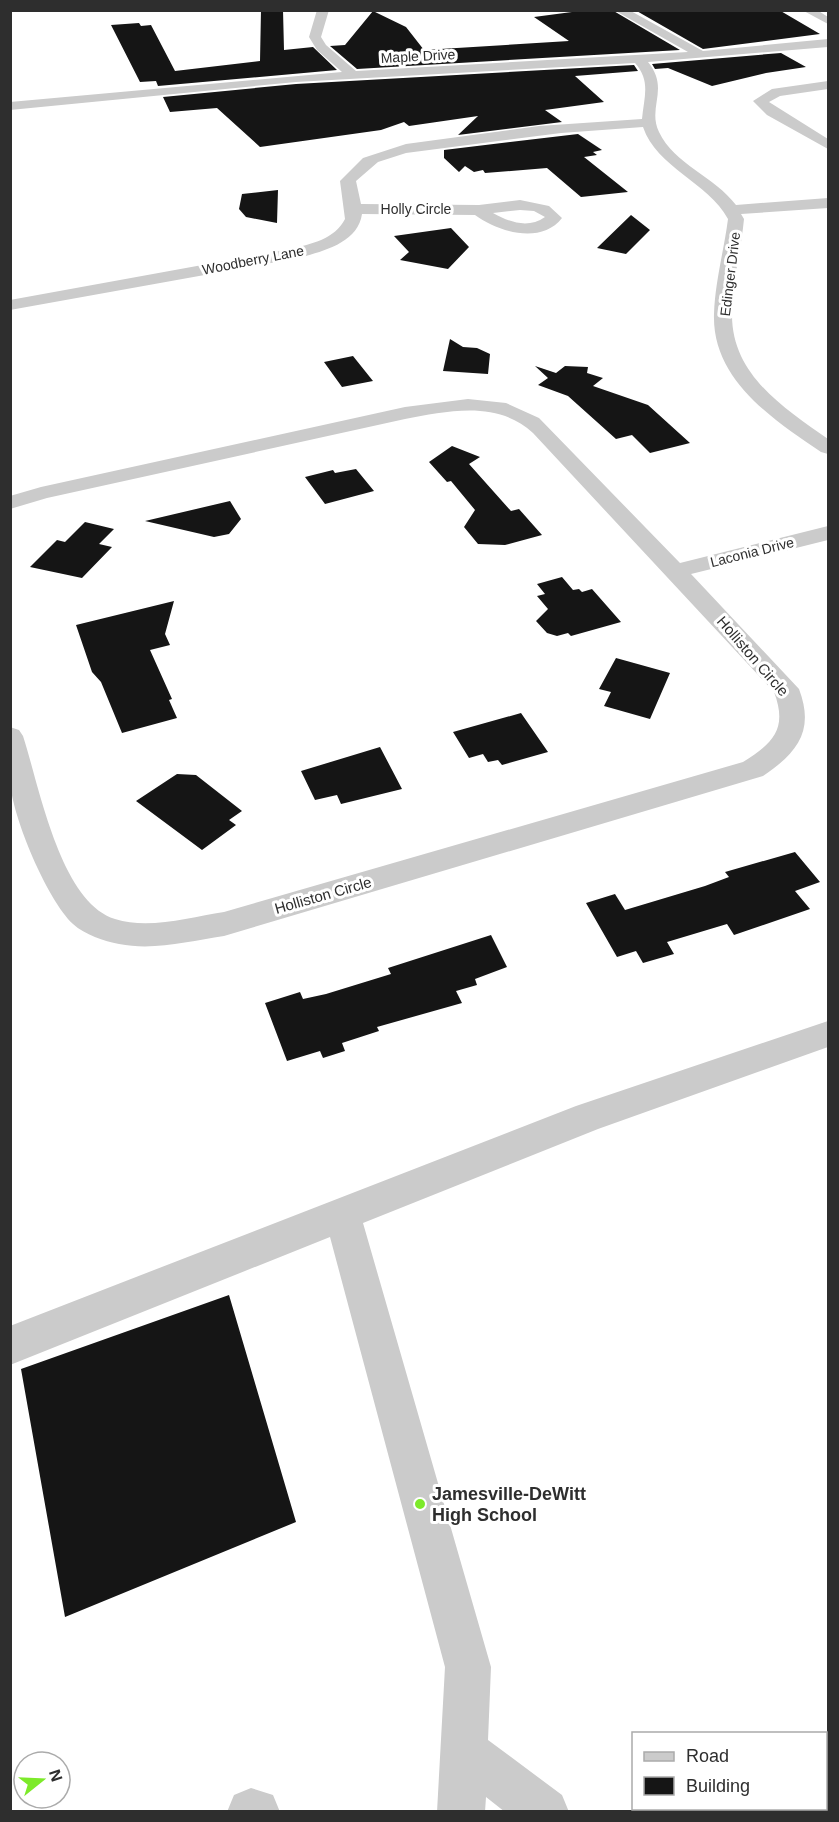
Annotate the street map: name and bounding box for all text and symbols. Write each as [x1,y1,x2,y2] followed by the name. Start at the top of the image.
[380,46,456,66] street label: Maple Drive
[381,201,452,217] street label: Holly Circle
[717,231,743,317] street label: Edinger Drive
[201,242,305,278] street label: Woodberry Lane
[709,534,796,570] street label: Laconia Drive
[714,613,792,699] street label: Holliston Circle
[273,873,373,917] street label: Holliston Circle
[432,1484,586,1525] place label: Jamesville-DeWitt High School
[413,1497,427,1511] marker: Jamesville-DeWitt High School
[632,1732,827,1810] legend
[686,1746,729,1766] text: Road
[12,1750,72,1810] north arrow
[46,1767,66,1784] text: N
[686,1776,750,1796] text: Building

